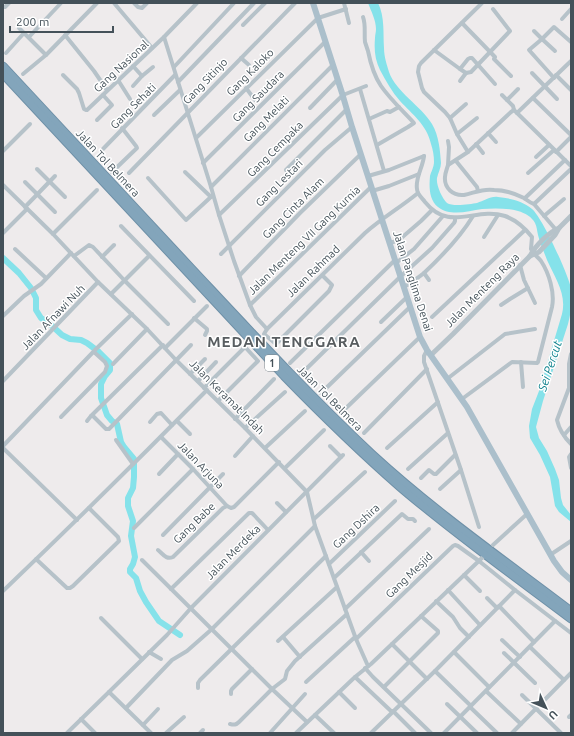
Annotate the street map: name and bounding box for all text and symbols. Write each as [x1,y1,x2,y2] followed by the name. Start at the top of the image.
[10,8,113,34] scale bar
[16,15,49,28] text: 200 m
[91,38,151,94] street label: Gang Nasional
[224,46,276,98] street label: Gang Kaloko
[180,56,230,106] street label: Gang Sitinjo
[230,68,286,124] street label: Gang Saudara
[108,81,158,131] street label: Gang Sehati
[241,94,291,144] street label: Gang Melati
[245,119,305,179] street label: Gang Cempaka
[74,127,142,199] street label: Jalan Tol Belmera
[253,157,305,209] street label: Gang Lestari
[260,175,326,241] street label: Gang Cinta Alam
[246,183,362,297] street label: Jalan Menteng VII Gang Kurnia
[391,229,435,333] street label: Jalan Panglima Denai
[284,243,342,299] street label: Jalan Rahmad
[443,251,521,329] street label: Jalan Menteng Raya
[19,282,87,352] street label: Jalan Afnawi Nuh
[207,333,361,350] district label: MEDAN TENGGARA
[535,339,564,394] water label: Sei Percut
[265,355,279,371] road number: 1
[187,357,267,437] street label: Jalan Keramat Indah
[295,363,365,433] street label: Jalan Tol Belmera
[176,439,226,491] street label: Jalan Arjuna
[171,500,217,546] street label: Gang Babe
[330,501,382,551] street label: Gang Dshira
[203,522,263,582] street label: Jalan Merdeka
[383,550,435,600] street label: Gang Mesjid
[526,688,566,728] north arrow
[546,708,560,722] text: U

